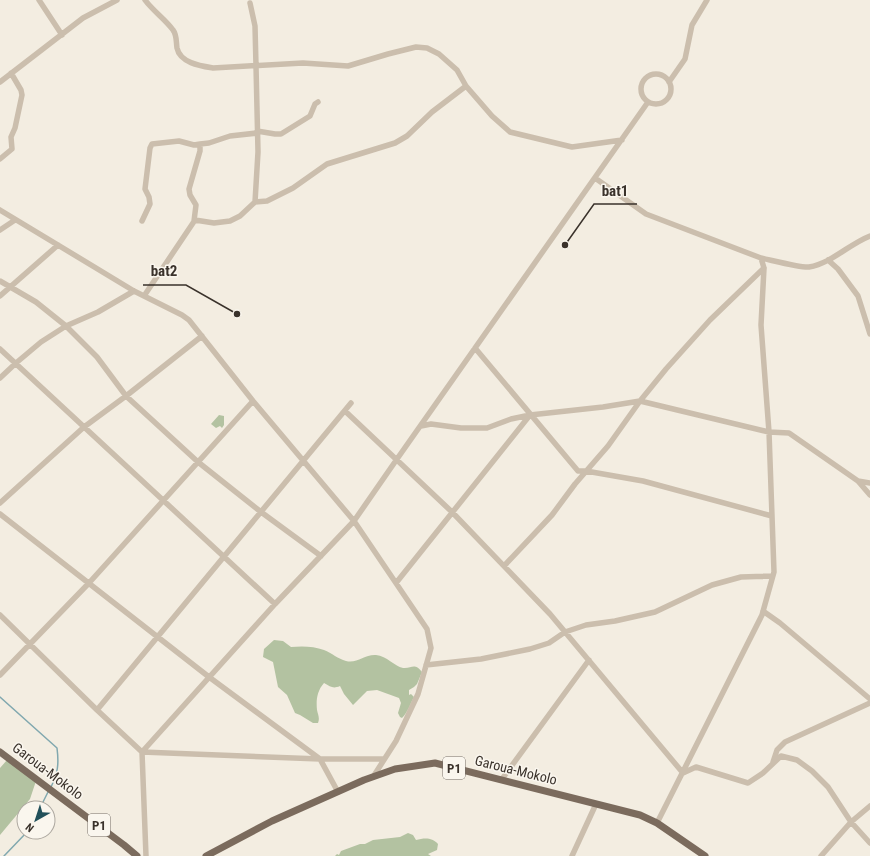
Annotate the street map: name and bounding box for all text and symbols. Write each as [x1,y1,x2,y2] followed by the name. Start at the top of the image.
[594,177,637,204] callout: bat1
[602,182,628,200] text: bat1
[143,258,186,285] callout: bat2
[151,262,177,280] text: bat2
[10,739,86,803] street label: Garoua-Mokolo
[473,752,559,788] street label: Garoua-Mokolo
[443,757,465,779] road number: P1
[16,800,56,840] north arrow
[88,814,110,836] road number: P1
[23,820,37,835] text: N

